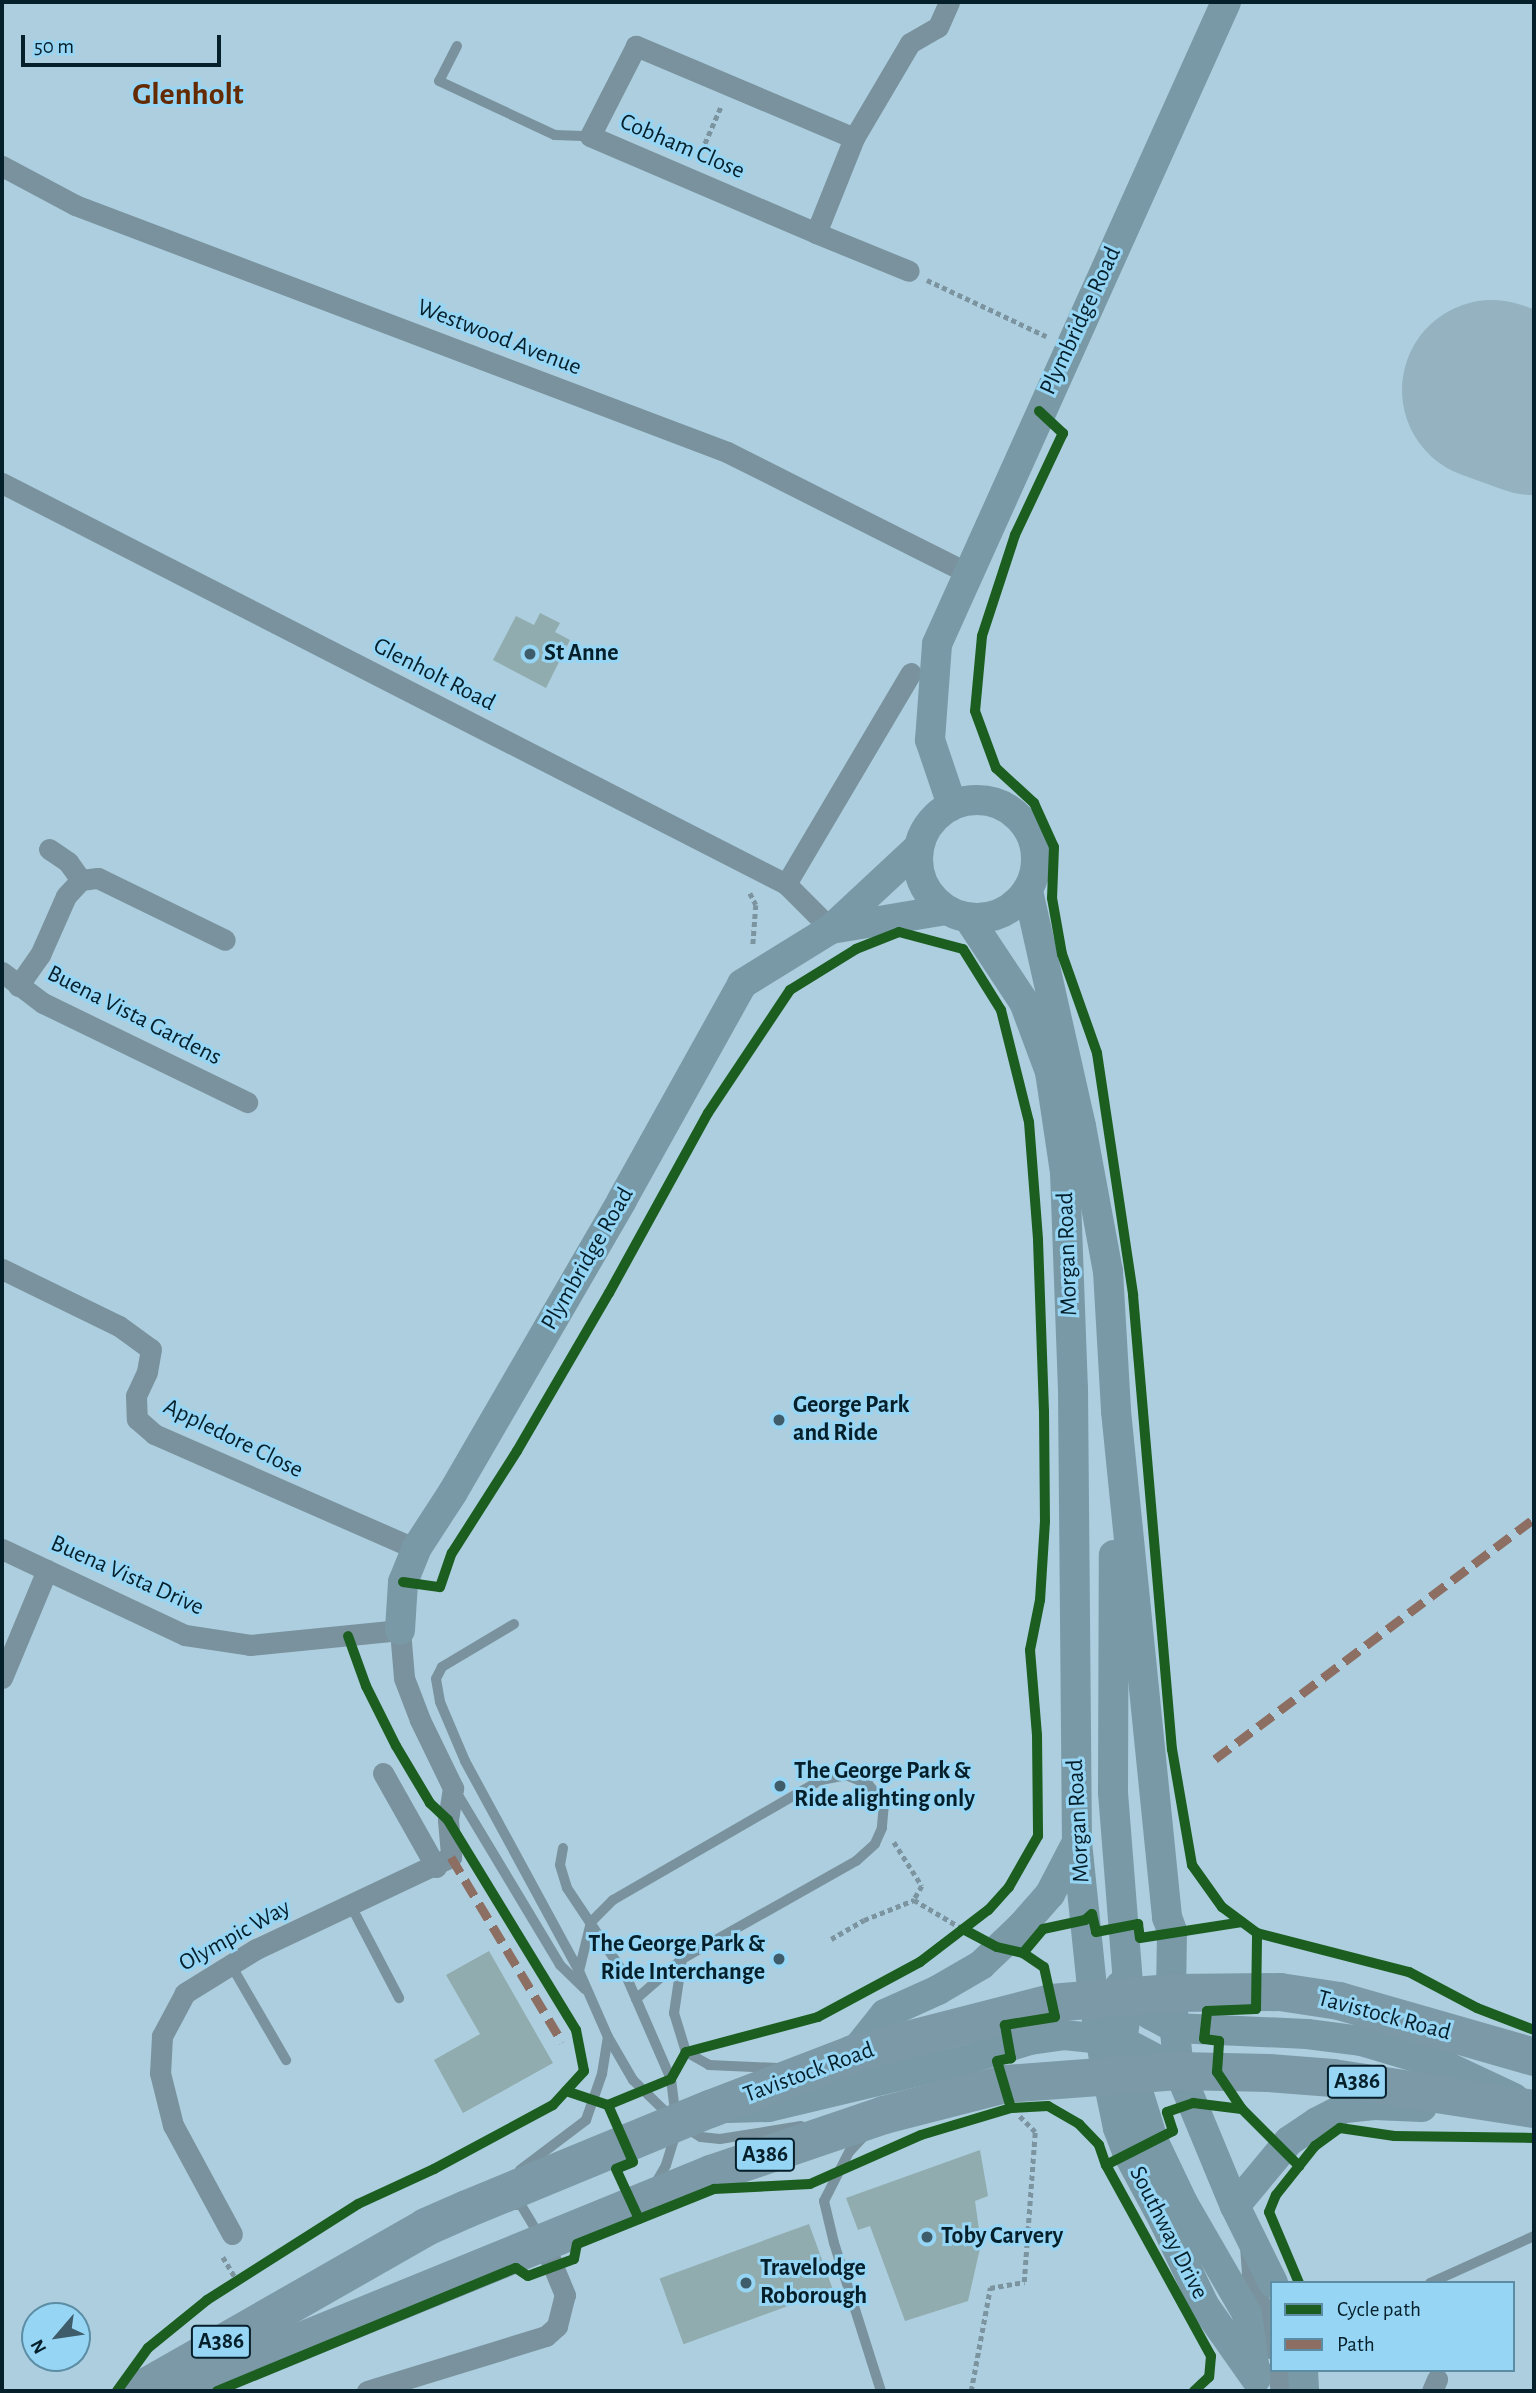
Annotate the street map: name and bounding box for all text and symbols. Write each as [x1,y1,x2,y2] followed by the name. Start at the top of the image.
[24,21,224,65] scale bar
[34,36,74,57] text: 50 m
[132,75,244,113] district label: Glenholt
[615,108,749,186] street label: Cobham Close
[1034,242,1128,400] street label: Plymbridge Road
[413,293,585,383] street label: Westwood Avenue
[368,632,500,718] street label: Glenholt Road
[544,640,619,668] place label: St Anne
[522,646,538,662] marker: St Anne
[42,960,226,1072] street label: Buena Vista Gardens
[535,1182,641,1336] street label: Plymbridge Road
[1051,1192,1085,1316] street label: Morgan Road
[793,1392,909,1448] place label: George Park and Ride
[159,1393,307,1485] street label: Appledore Close
[771,1412,787,1428] marker: George Park and Ride
[46,1529,208,1623] street label: Buena Vista Drive
[794,1758,975,1814] place label: The George Park & Ride alighting only
[1061,1758,1097,1884] street label: Morgan Road
[772,1778,788,1794] marker: The George Park & Ride alighting only
[174,1894,296,1978] street label: Olympic Way
[588,1931,765,1987] place label: The George Park & Ride Interchange
[771,1951,787,1967] marker: The George Park & Ride Interchange
[1314,1984,1454,2048] street label: Tavistock Road
[740,2036,878,2110] street label: Tavistock Road
[1326,2062,1388,2102] road number: A386
[734,2136,796,2174] road number: A386
[1122,2162,1214,2304] street label: Southway Drive
[941,2223,1063,2251] place label: Toby Carvery
[919,2229,935,2245] marker: Toby Carvery
[760,2255,867,2311] place label: Travelodge Roborough
[738,2275,754,2291] marker: Travelodge Roborough
[1270,2281,1515,2372] legend
[1337,2299,1421,2320] text: Cycle path
[21,2302,91,2372] north arrow
[190,2322,252,2362] road number: A386
[1337,2334,1375,2355] text: Path
[27,2336,50,2357] text: N

